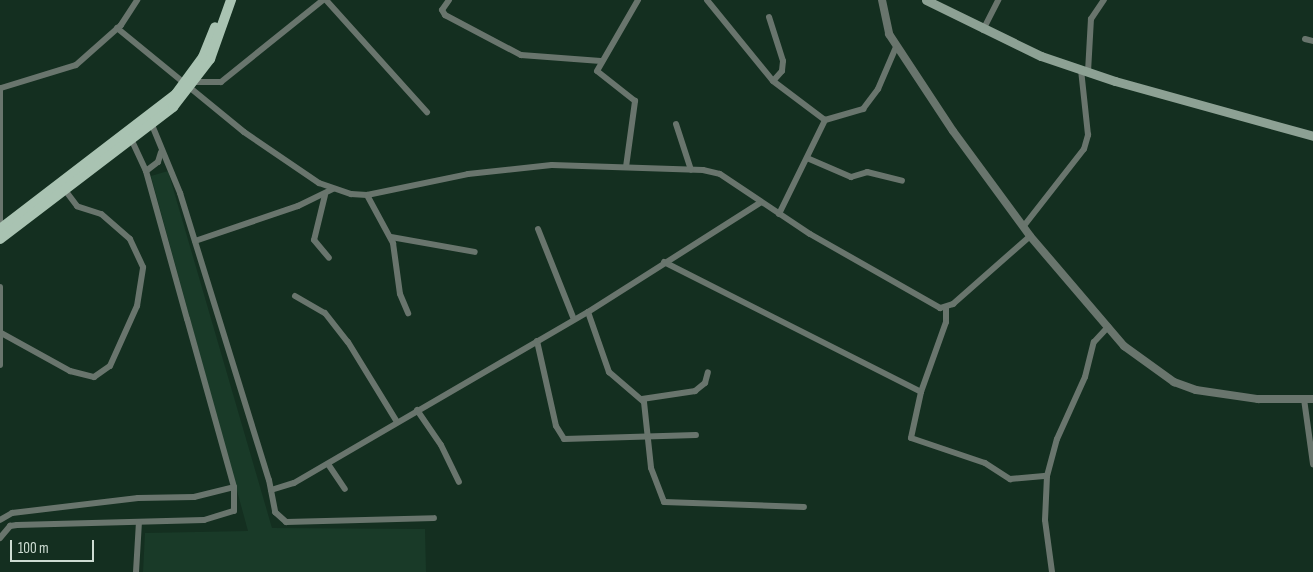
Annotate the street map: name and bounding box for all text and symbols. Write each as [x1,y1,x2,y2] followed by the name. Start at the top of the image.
[12,530,96,562] scale bar
[18,539,49,558] text: 100 m

